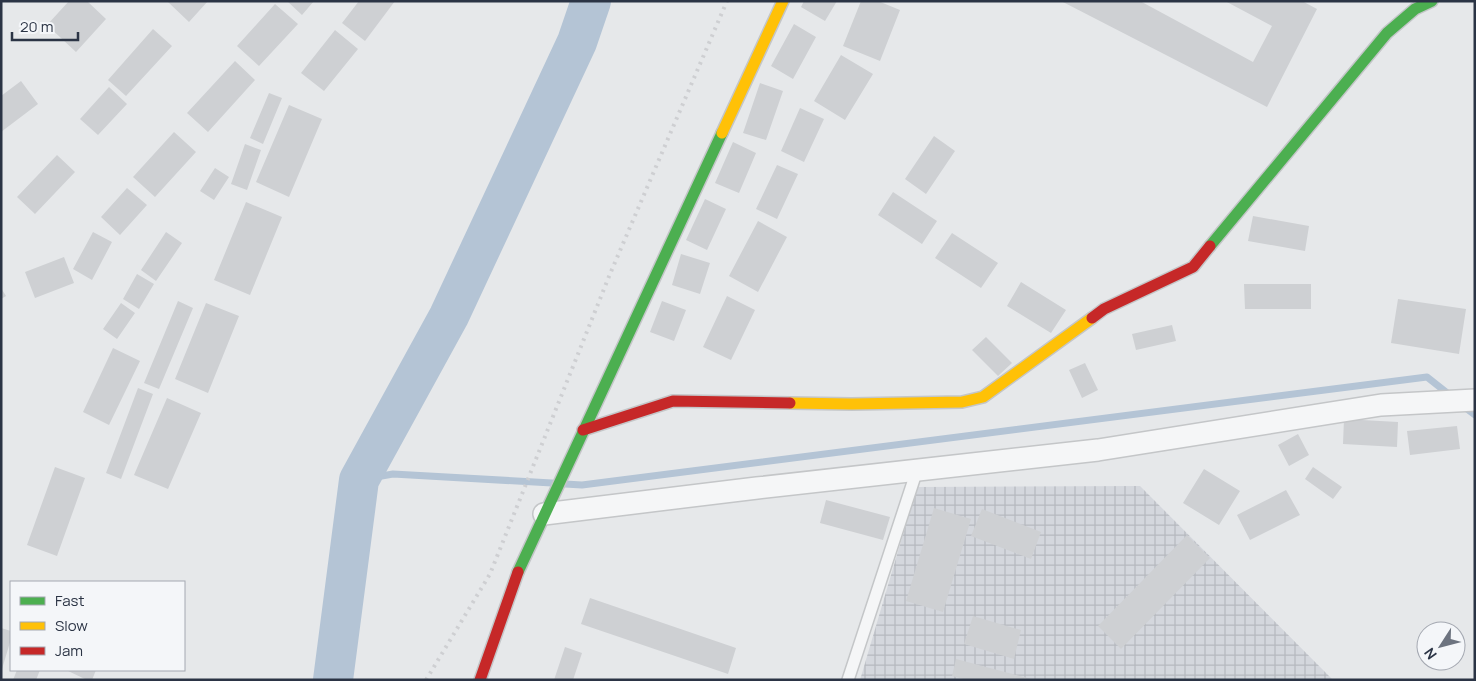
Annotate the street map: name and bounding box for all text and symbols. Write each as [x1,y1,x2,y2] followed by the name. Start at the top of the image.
[12,10,79,42] scale bar
[20,16,53,37] text: 20 m
[10,581,185,671] legend
[55,590,84,611] text: Fast
[55,615,88,636] text: Slow
[1416,621,1466,671] north arrow
[55,640,83,661] text: Jam
[1419,644,1441,664] text: N

